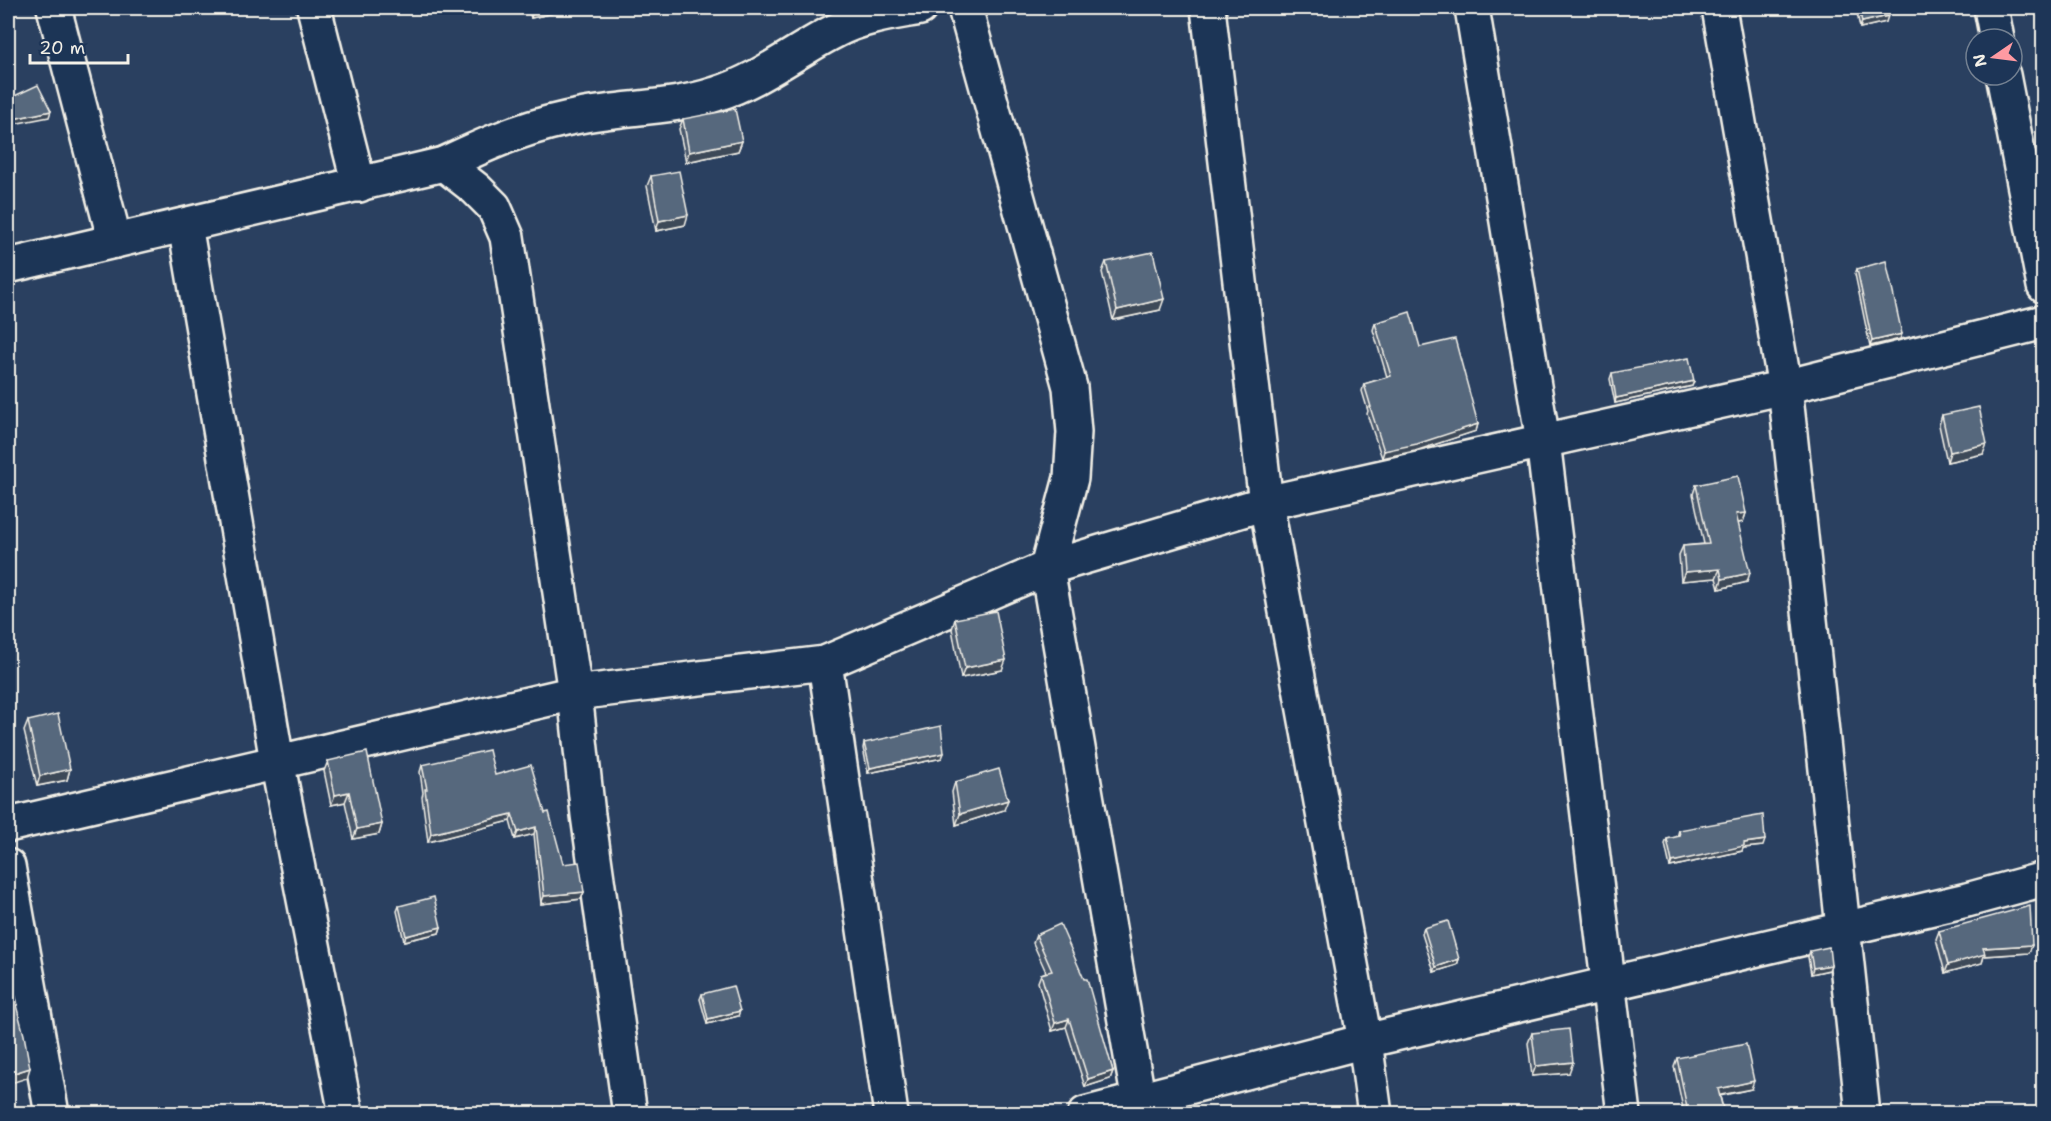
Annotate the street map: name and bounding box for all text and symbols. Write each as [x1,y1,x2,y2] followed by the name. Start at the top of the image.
[30,27,128,65] scale bar
[1964,27,2024,87] north arrow
[39,36,85,60] text: 20 m
[1968,52,1992,69] text: N

